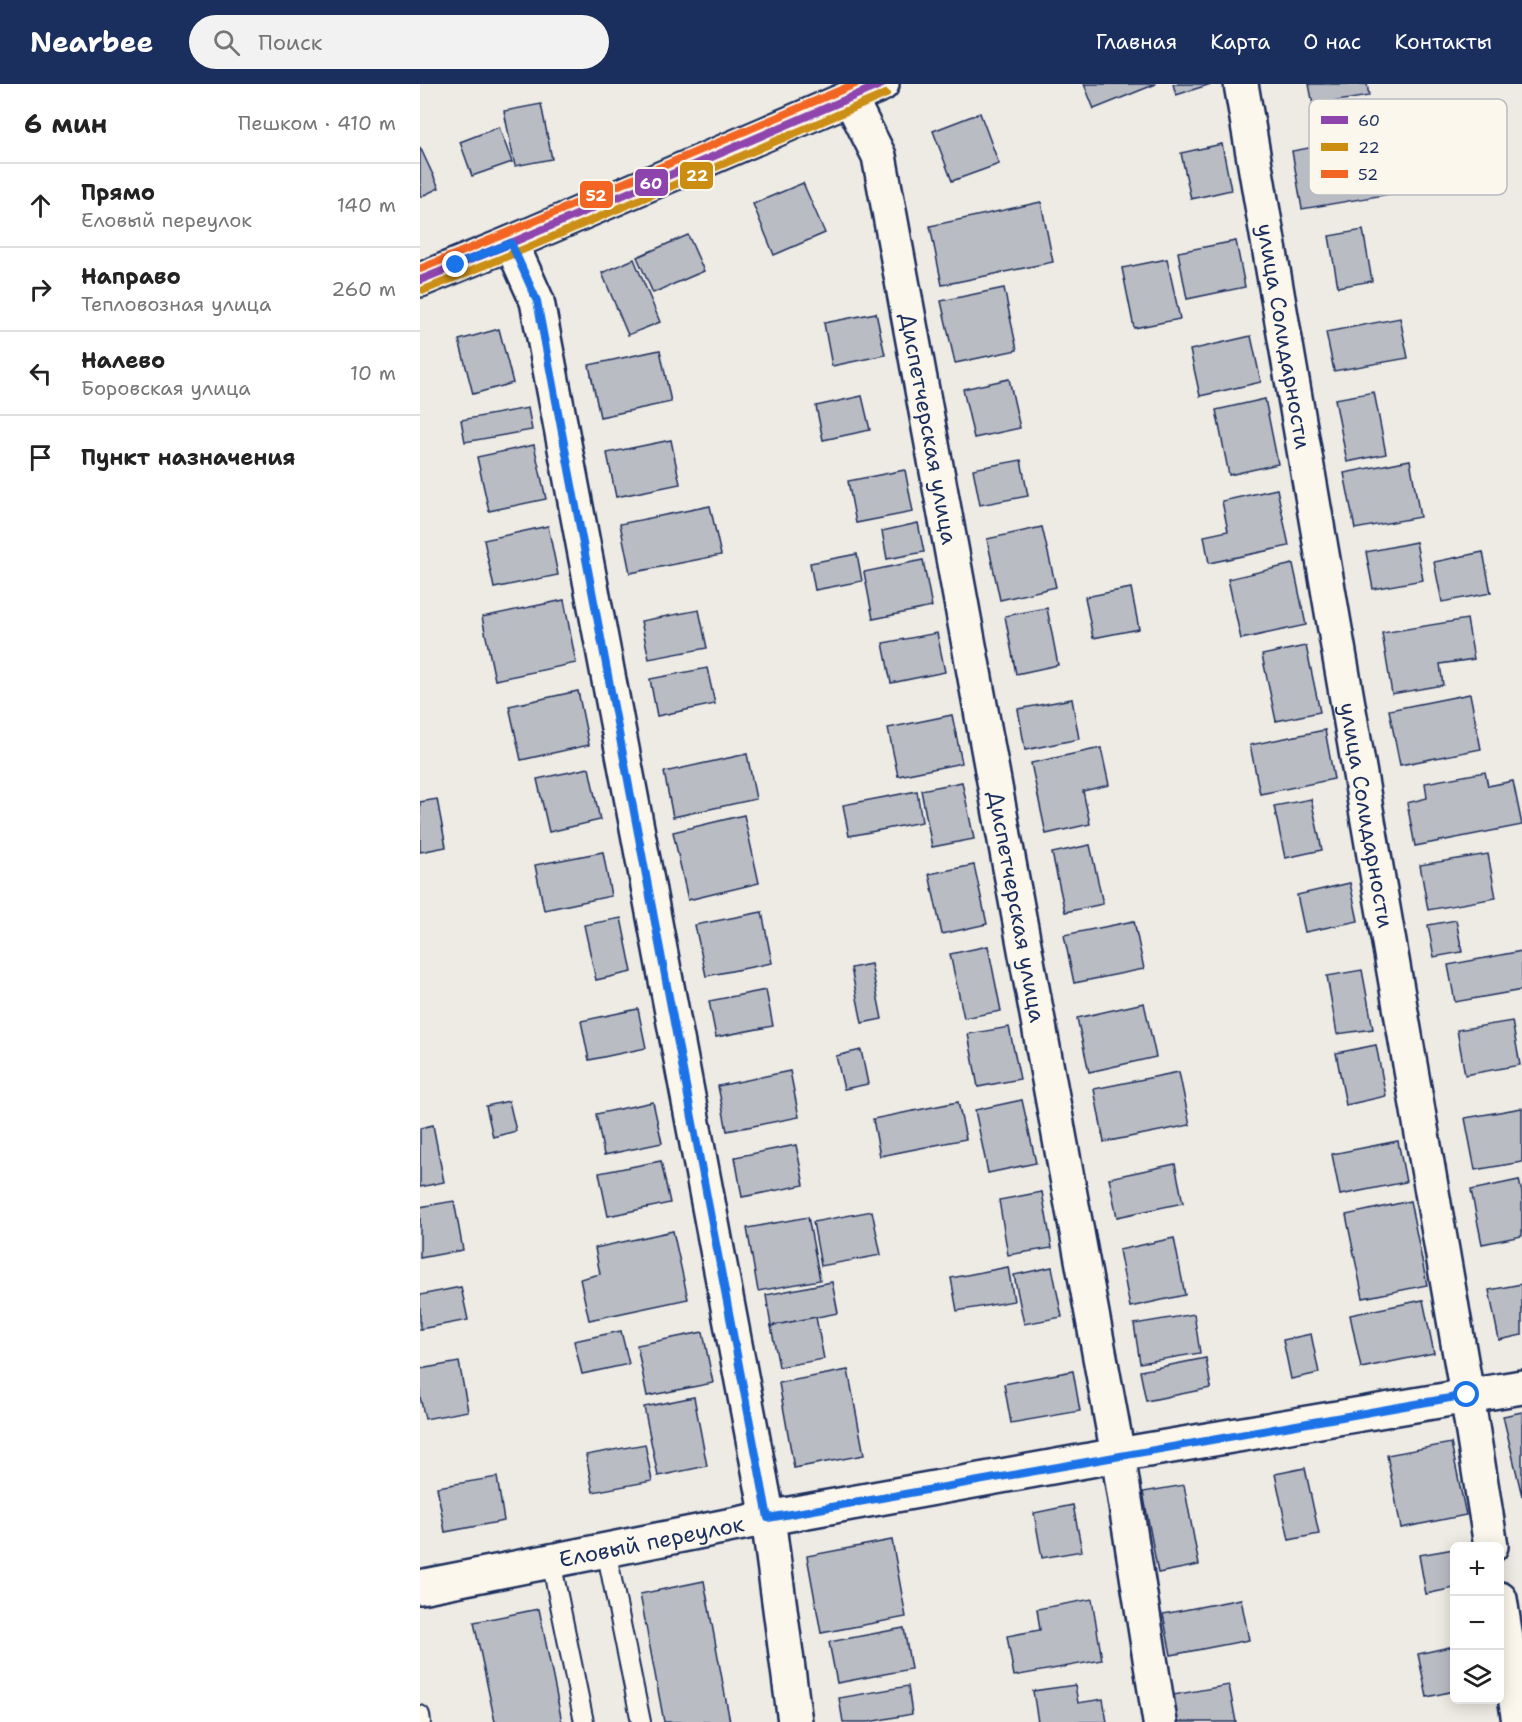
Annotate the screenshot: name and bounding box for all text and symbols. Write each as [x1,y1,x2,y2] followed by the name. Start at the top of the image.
[189,15,609,69] search box
[30,23,153,61] text: Nearbee
[210,26,243,59] icon: search
[258,28,322,57] text: Поиск
[1096,28,1177,56] text: Главная
[1210,28,1270,56] text: Карта
[1303,28,1361,56] text: О нас
[1394,28,1492,56] text: Контакты
[1309,99,1507,195] legend
[24,106,107,141] text: 6 мин
[238,110,396,136] text: Пешком · 410 m
[1358,110,1380,131] text: 60
[1358,137,1380,158] text: 22
[679,161,714,190] line badge: 22
[1358,164,1378,185] text: 52
[686,165,708,186] text: 22
[634,168,669,197] line badge: 60
[640,173,662,194] text: 60
[81,178,155,207] text: Прямо
[579,180,614,209] line badge: 52
[586,185,606,206] text: 52
[24,189,57,222] icon: ahead
[337,192,396,218] text: 140 m
[81,207,252,233] text: Еловый переулок
[1251,221,1318,451] street label: улица Солидарности
[442,251,468,277] route end
[81,262,181,291] text: Направо
[24,273,57,306] icon: right
[331,276,396,302] text: 260 m
[81,291,271,317] text: Тепловозная улица
[894,310,965,547] street label: Диспетчерская улица
[81,346,165,375] text: Налево
[24,357,57,390] icon: left
[350,360,396,386] text: 10 m
[81,375,251,401] text: Боровская улица
[24,441,57,474] icon: arrive
[81,443,295,472] text: Пункт назначения
[1333,700,1401,930] street label: улица Солидарности
[982,788,1053,1025] street label: Диспетчерская улица
[1453,1381,1479,1407] route start
[556,1509,747,1574] street label: Еловый переулок
[1450,1542,1504,1704] map controls
[1450,1542,1504,1596] button: +
[1450,1596,1504,1650] button: −
[1450,1650,1504,1704] button: layers

